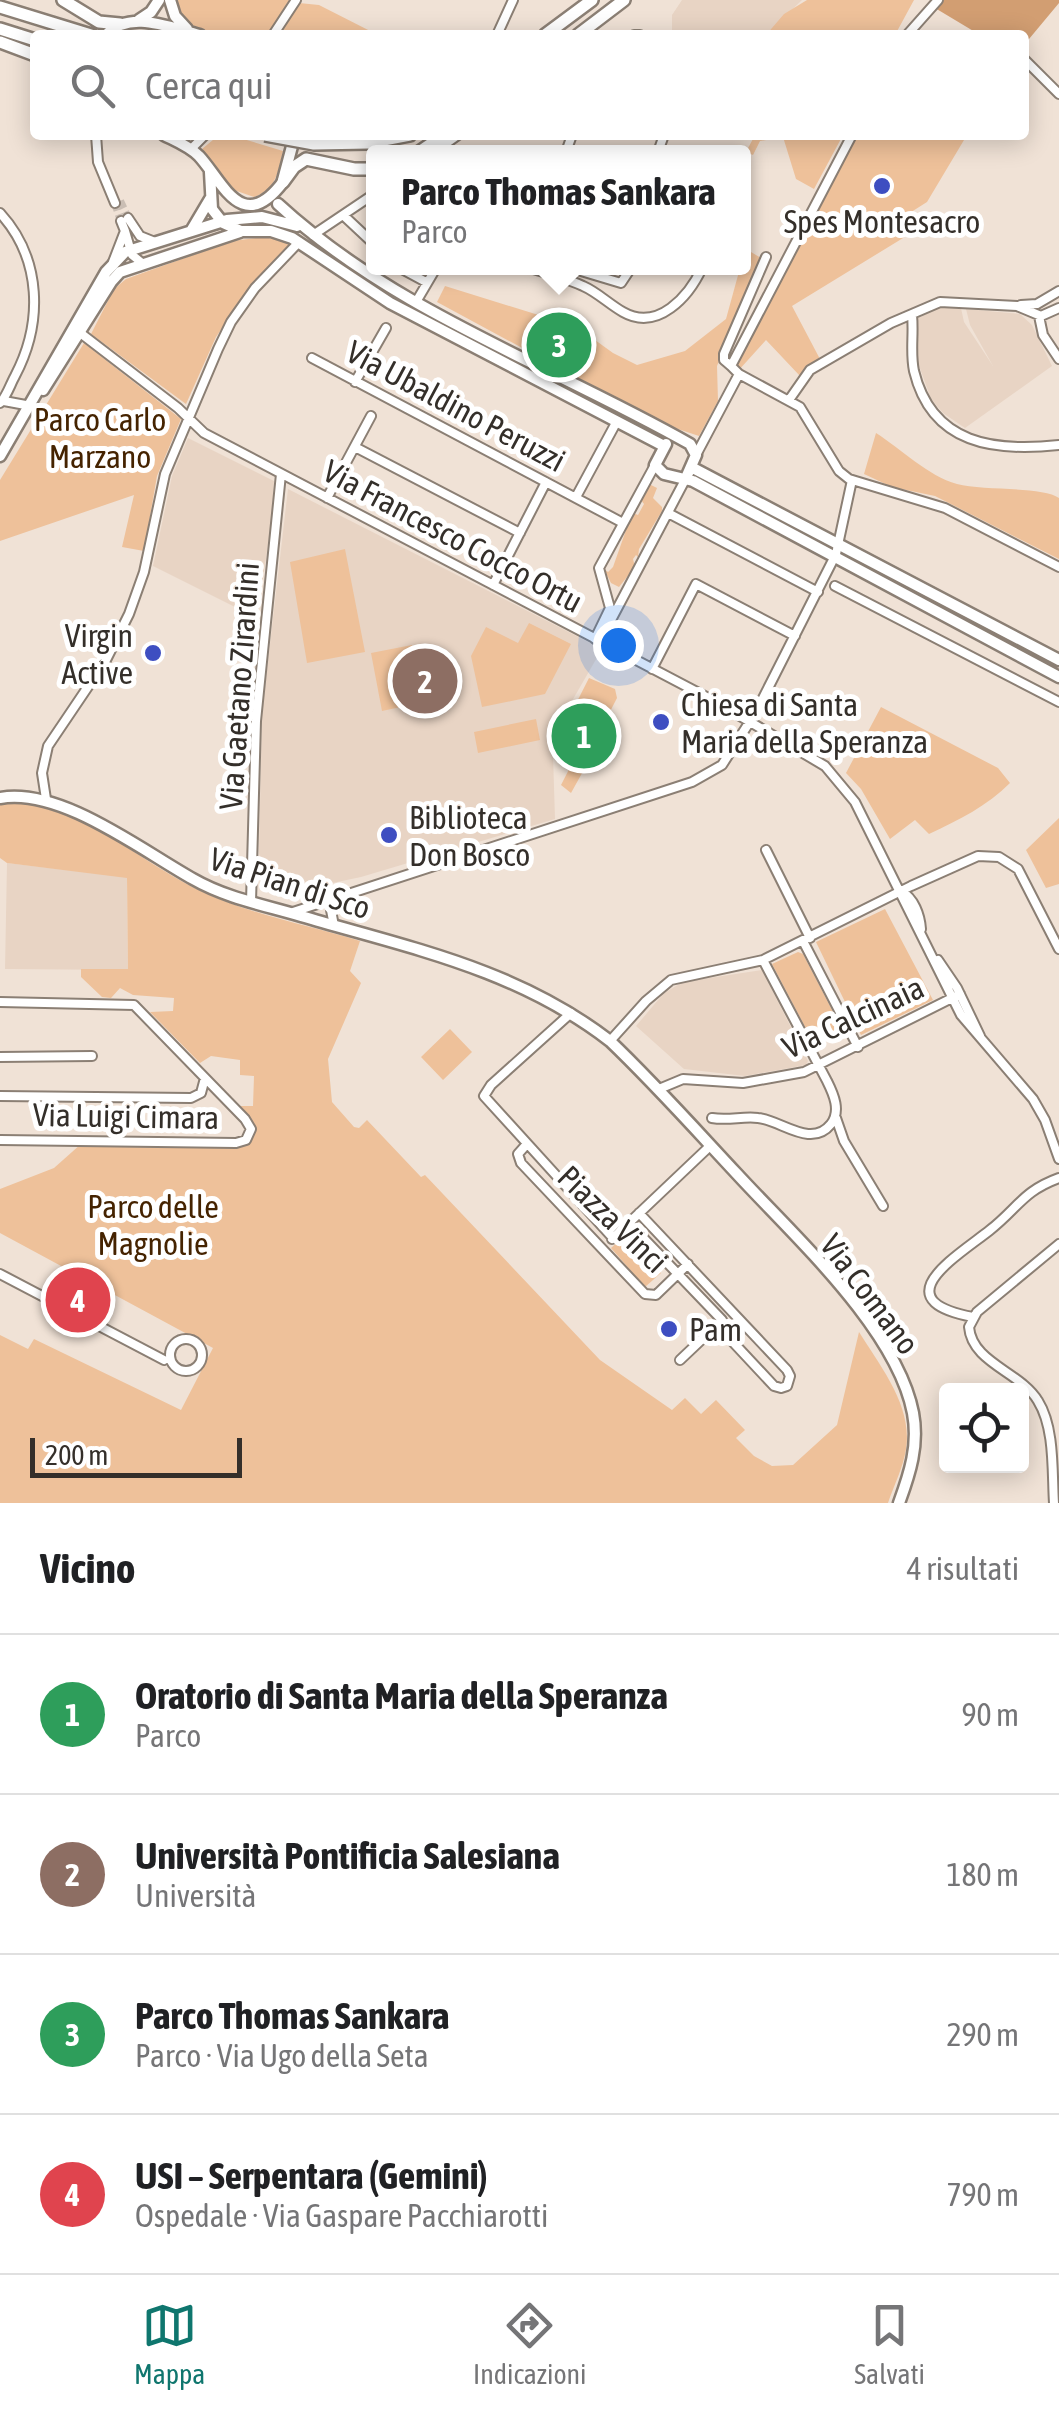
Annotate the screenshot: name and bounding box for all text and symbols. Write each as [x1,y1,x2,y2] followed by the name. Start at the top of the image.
[30,30,1029,140] search box
[65,58,120,113] icon: search
[145,64,273,107] text: Cerca qui
[366,145,751,275] popup
[401,170,716,213] text: Parco Thomas Sankara
[871,175,893,197] marker: Spes Montesacro
[784,203,980,240] place label: Spes Montesacro
[401,213,468,250] text: Parco
[526,308,592,382] pin: 3
[340,333,572,479] street label: Via Ubaldino Peruzzi
[34,401,166,475] park label: Parco Carlo Marzano
[317,452,589,620] street label: Via Francesco Cocco Ortu
[212,561,266,811] street label: Via Gaetano Zirardini
[62,617,133,691] place label: Virgin Active
[593,620,644,671] your location
[142,642,164,664] marker: Virgin Active
[392,644,458,718] pin: 2
[681,686,928,760] place label: Chiesa di Santa Maria della Speranza
[552,698,616,774] pin: 1
[650,711,672,733] marker: Chiesa di Santa Maria della Speranza
[409,799,530,873] place label: Biblioteca Don Bosco
[378,824,400,846] marker: Biblioteca Don Bosco
[205,840,375,926] street label: Via Pian di Sco
[776,968,930,1066] street label: Via Calcinaia
[33,1096,219,1136] street label: Via Luigi Cimara
[551,1158,675,1280] street label: Piazza Vinci
[87,1188,219,1262] park label: Parco delle Magnolie
[813,1227,927,1361] street label: Via Comano
[46,1262,110,1338] pin: 4
[689,1311,742,1348] place label: Pam
[658,1318,680,1340] marker: Pam
[939,1383,1029,1473] map controls
[939,1383,1029,1473] button: locate
[30,1433,242,1478] scale bar
[45,1439,108,1471] text: 200 m
[40,1544,136,1592] text: Vicino
[907,1550,1019,1587] text: 4 risultati
[135,1674,668,1717] text: Oratorio di Santa Maria della Speranza
[65,1696,80,1733] text: 1
[961,1696,1019,1733] text: 90 m
[135,1717,201,1754] text: Parco
[135,1834,560,1877] text: Università Pontificia Salesiana
[65,1856,80,1893] text: 2
[946,1856,1019,1893] text: 180 m
[135,1877,256,1914] text: Università
[135,1994,449,2037] text: Parco Thomas Sankara
[65,2016,80,2053] text: 3
[946,2016,1019,2053] text: 290 m
[135,2037,429,2074] text: Parco · Via Ugo della Seta
[135,2154,488,2197] text: USI – Serpentara (Gemini)
[65,2176,80,2213] text: 4
[946,2176,1019,2213] text: 790 m
[135,2197,548,2234] text: Ospedale · Via Gaspare Pacchiarotti
[134,2298,205,2390] tab: Mappa
[473,2298,587,2390] tab: Indicazioni
[854,2298,925,2390] tab: Salvati

